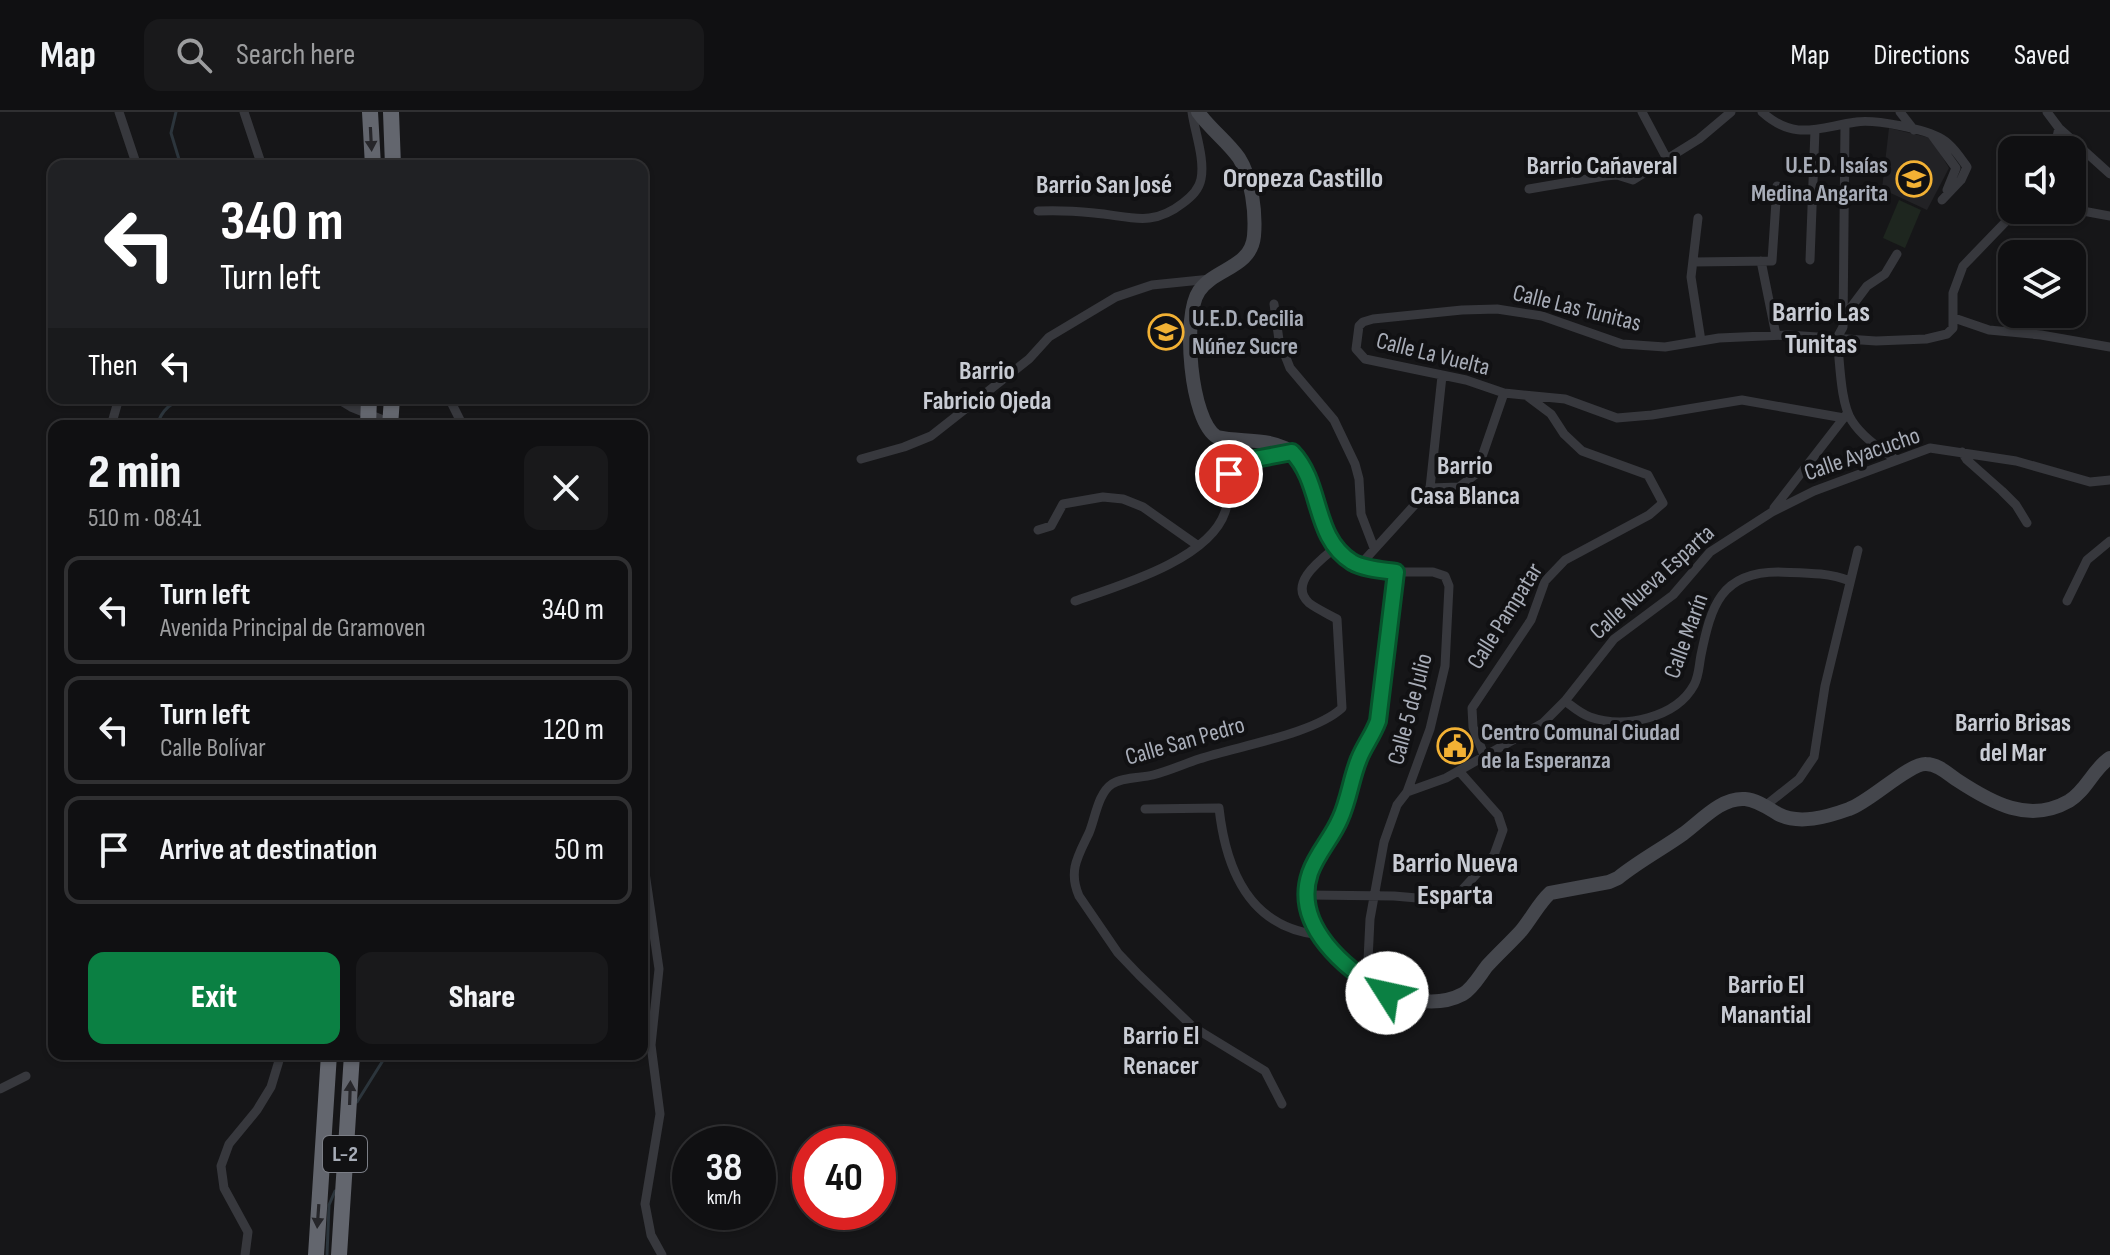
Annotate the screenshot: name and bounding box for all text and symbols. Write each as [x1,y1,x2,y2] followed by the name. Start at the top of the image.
[144,19,704,91] search box
[40,33,96,78] text: Map
[172,33,216,77] icon: search
[236,37,355,73] text: Search here
[1791,39,1830,72] text: Map
[1874,39,1970,72] text: Directions
[2014,39,2070,72] text: Saved
[365,127,378,152] one-way arrow
[1998,136,2086,328] map controls
[1998,136,2086,224] button: sound
[1527,151,1677,182] district label: Barrio Cañaveral
[1751,151,1888,208] place label: U.E.D. Isaías Medina Angarita
[1895,160,1933,198] school or university icon: U.E.D. Isaías Medina Angarita
[1223,162,1383,195] district label: Oropeza Castillo
[1036,170,1172,201] district label: Barrio San José
[220,189,344,256] text: 340 m
[88,192,192,296] icon: left
[1998,240,2086,328] button: layers
[220,257,321,300] text: Turn left
[1510,278,1644,338] street label: Calle Las Tunitas
[1772,296,1870,361] district label: Barrio Las Tunitas
[1192,304,1304,361] place label: U.E.D. Cecilia Núñez Sucre
[1147,313,1185,351] school or university icon: U.E.D. Cecilia Núñez Sucre
[1373,326,1493,382] street label: Calle La Vuelta
[154,344,198,388] icon: left
[88,348,138,384] text: Then
[923,356,1051,417] district label: Barrio Fabricio Ojeda
[1800,421,1924,487] street label: Calle Ayacucho
[1195,440,1263,508] pin
[88,444,181,501] text: 2 min
[524,446,608,530] button: close
[1410,451,1520,512] district label: Barrio Casa Blanca
[1207,452,1251,496] icon: arrive
[88,503,201,534] text: 510 m · 08:41
[1584,518,1720,646] street label: Calle Nueva Esparta
[1461,557,1549,674] street label: Calle Pampatar
[160,577,250,613] text: Turn left
[92,588,136,632] icon: left
[1657,590,1715,682] street label: Calle Marín
[541,592,604,628] text: 340 m
[160,613,426,644] text: Avenida Principal de Gramoven
[1381,650,1439,768] street label: Calle 5 de Julio
[160,697,250,733] text: Turn left
[92,708,136,752] icon: left
[1955,708,2071,769] district label: Barrio Brisas del Mar
[1122,710,1248,772] street label: Calle San Pedro
[543,712,604,748] text: 120 m
[1481,718,1680,775] place label: Centro Comunal Ciudad de la Esperanza
[1436,727,1474,765] public building icon: Centro Comunal Ciudad de la Esperanza
[160,733,266,764] text: Calle Bolívar
[92,828,136,872] icon: arrive
[160,832,377,868] text: Arrive at destination
[555,832,604,868] text: 50 m
[1392,847,1518,912] district label: Barrio Nueva Esparta
[1345,951,1429,1035] position arrow
[88,952,340,1044] button: Exit
[356,952,608,1044] button: Share
[1721,970,1811,1031] district label: Barrio El Manantial
[1123,1021,1199,1082] district label: Barrio El Renacer
[344,1080,357,1105] one-way arrow
[792,1126,896,1230] speed limit sign: 40
[323,1136,367,1172] road number: L-2
[706,1144,742,1192] text: 38
[707,1186,741,1210] text: km/h
[312,1204,325,1229] one-way arrow

